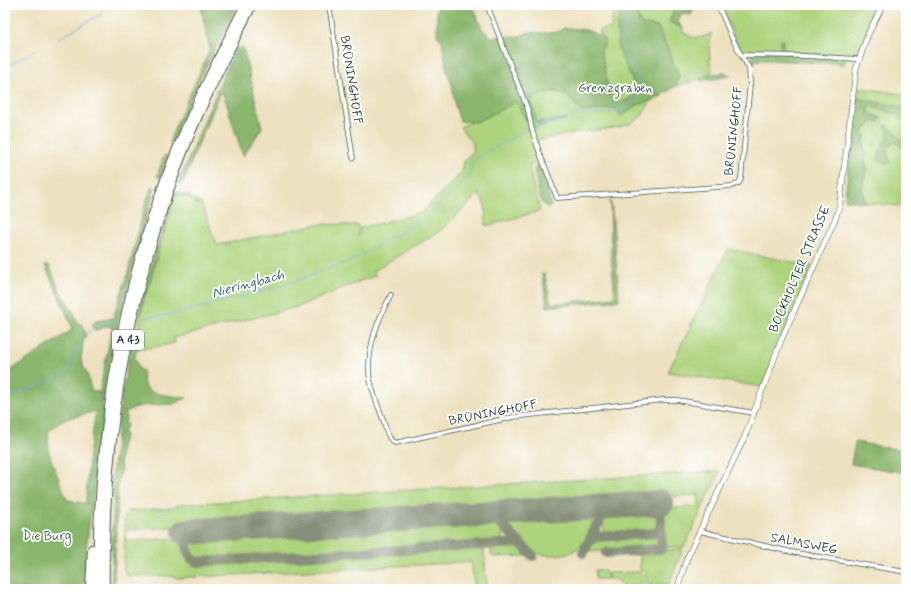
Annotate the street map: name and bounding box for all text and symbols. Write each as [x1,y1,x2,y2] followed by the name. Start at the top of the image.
[336,34,366,126] street label: BRÜNINGHOFF
[578,80,652,99] park label: Grenzgraben
[721,85,747,177] street label: BRÜNINGHOFF
[765,203,835,335] street label: BOCKHOLTER STRASSE
[210,266,287,303] water label: Nieringbach
[112,330,144,350] road number: A 43
[447,396,539,430] street label: BRÜNINGHOFF
[23,528,72,546] park label: Die Burg
[769,529,839,559] street label: SALMSWEG

